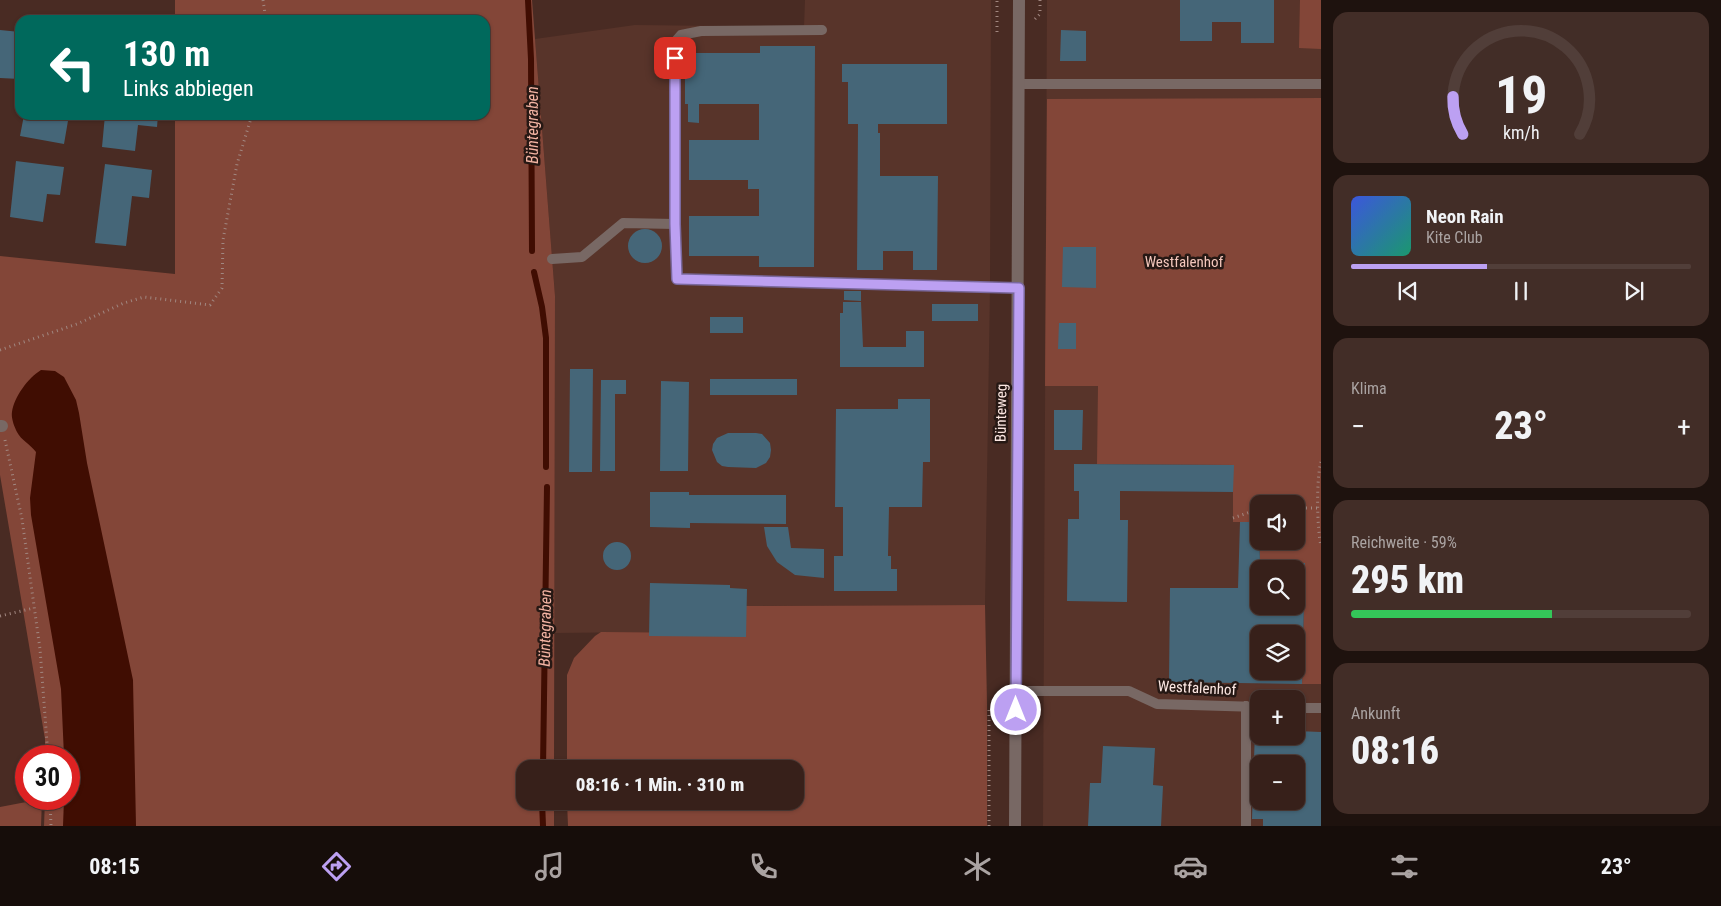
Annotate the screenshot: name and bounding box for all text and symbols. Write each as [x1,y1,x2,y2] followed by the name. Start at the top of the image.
[123,34,210,75] text: 130 m
[40,35,105,100] icon: left
[654,37,696,79] pin
[661,44,689,72] icon: arrive
[1495,65,1547,126] text: 19
[123,76,254,101] text: Links abbiegen
[523,86,542,164] water label: Büntegraben
[1503,122,1539,143] text: km/h
[1426,205,1504,228] text: Neon Rain
[1426,228,1483,247] text: Kite Club
[1145,253,1224,271] park label: Westfalenhof
[1394,277,1422,305] icon: previous
[1507,277,1535,305] icon: pause
[1620,277,1648,305] icon: next
[1351,379,1387,398] text: Klima
[991,384,1011,442] street label: Bünteweg
[1494,404,1548,448] text: 23°
[1351,410,1365,443] text: −
[1677,410,1691,443] text: +
[1250,495,1305,810] map controls
[1250,495,1305,550] button: sound
[1351,533,1457,552] text: Reichweite · 59%
[1351,558,1464,602] text: 295 km
[1250,560,1305,615] button: search
[535,589,555,667] water label: Büntegraben
[1250,625,1305,680] button: layers
[1157,677,1237,699] street label: Westfalenhof
[989,683,1041,735] position arrow
[1250,690,1305,745] button: +
[1351,704,1400,723] text: Ankunft
[1351,729,1439,773] text: 08:16
[15,745,80,810] speed limit sign: 30
[1250,755,1305,810] button: −
[576,773,744,796] text: 08:16 · 1 Min. · 310 m
[319,849,354,884] icon: directions
[532,849,567,884] icon: music
[746,849,781,884] icon: phone
[960,849,995,884] icon: climate
[1173,849,1208,884] icon: car
[1387,849,1422,884] icon: filters
[89,854,140,879] text: 08:15
[1601,854,1632,879] text: 23°

